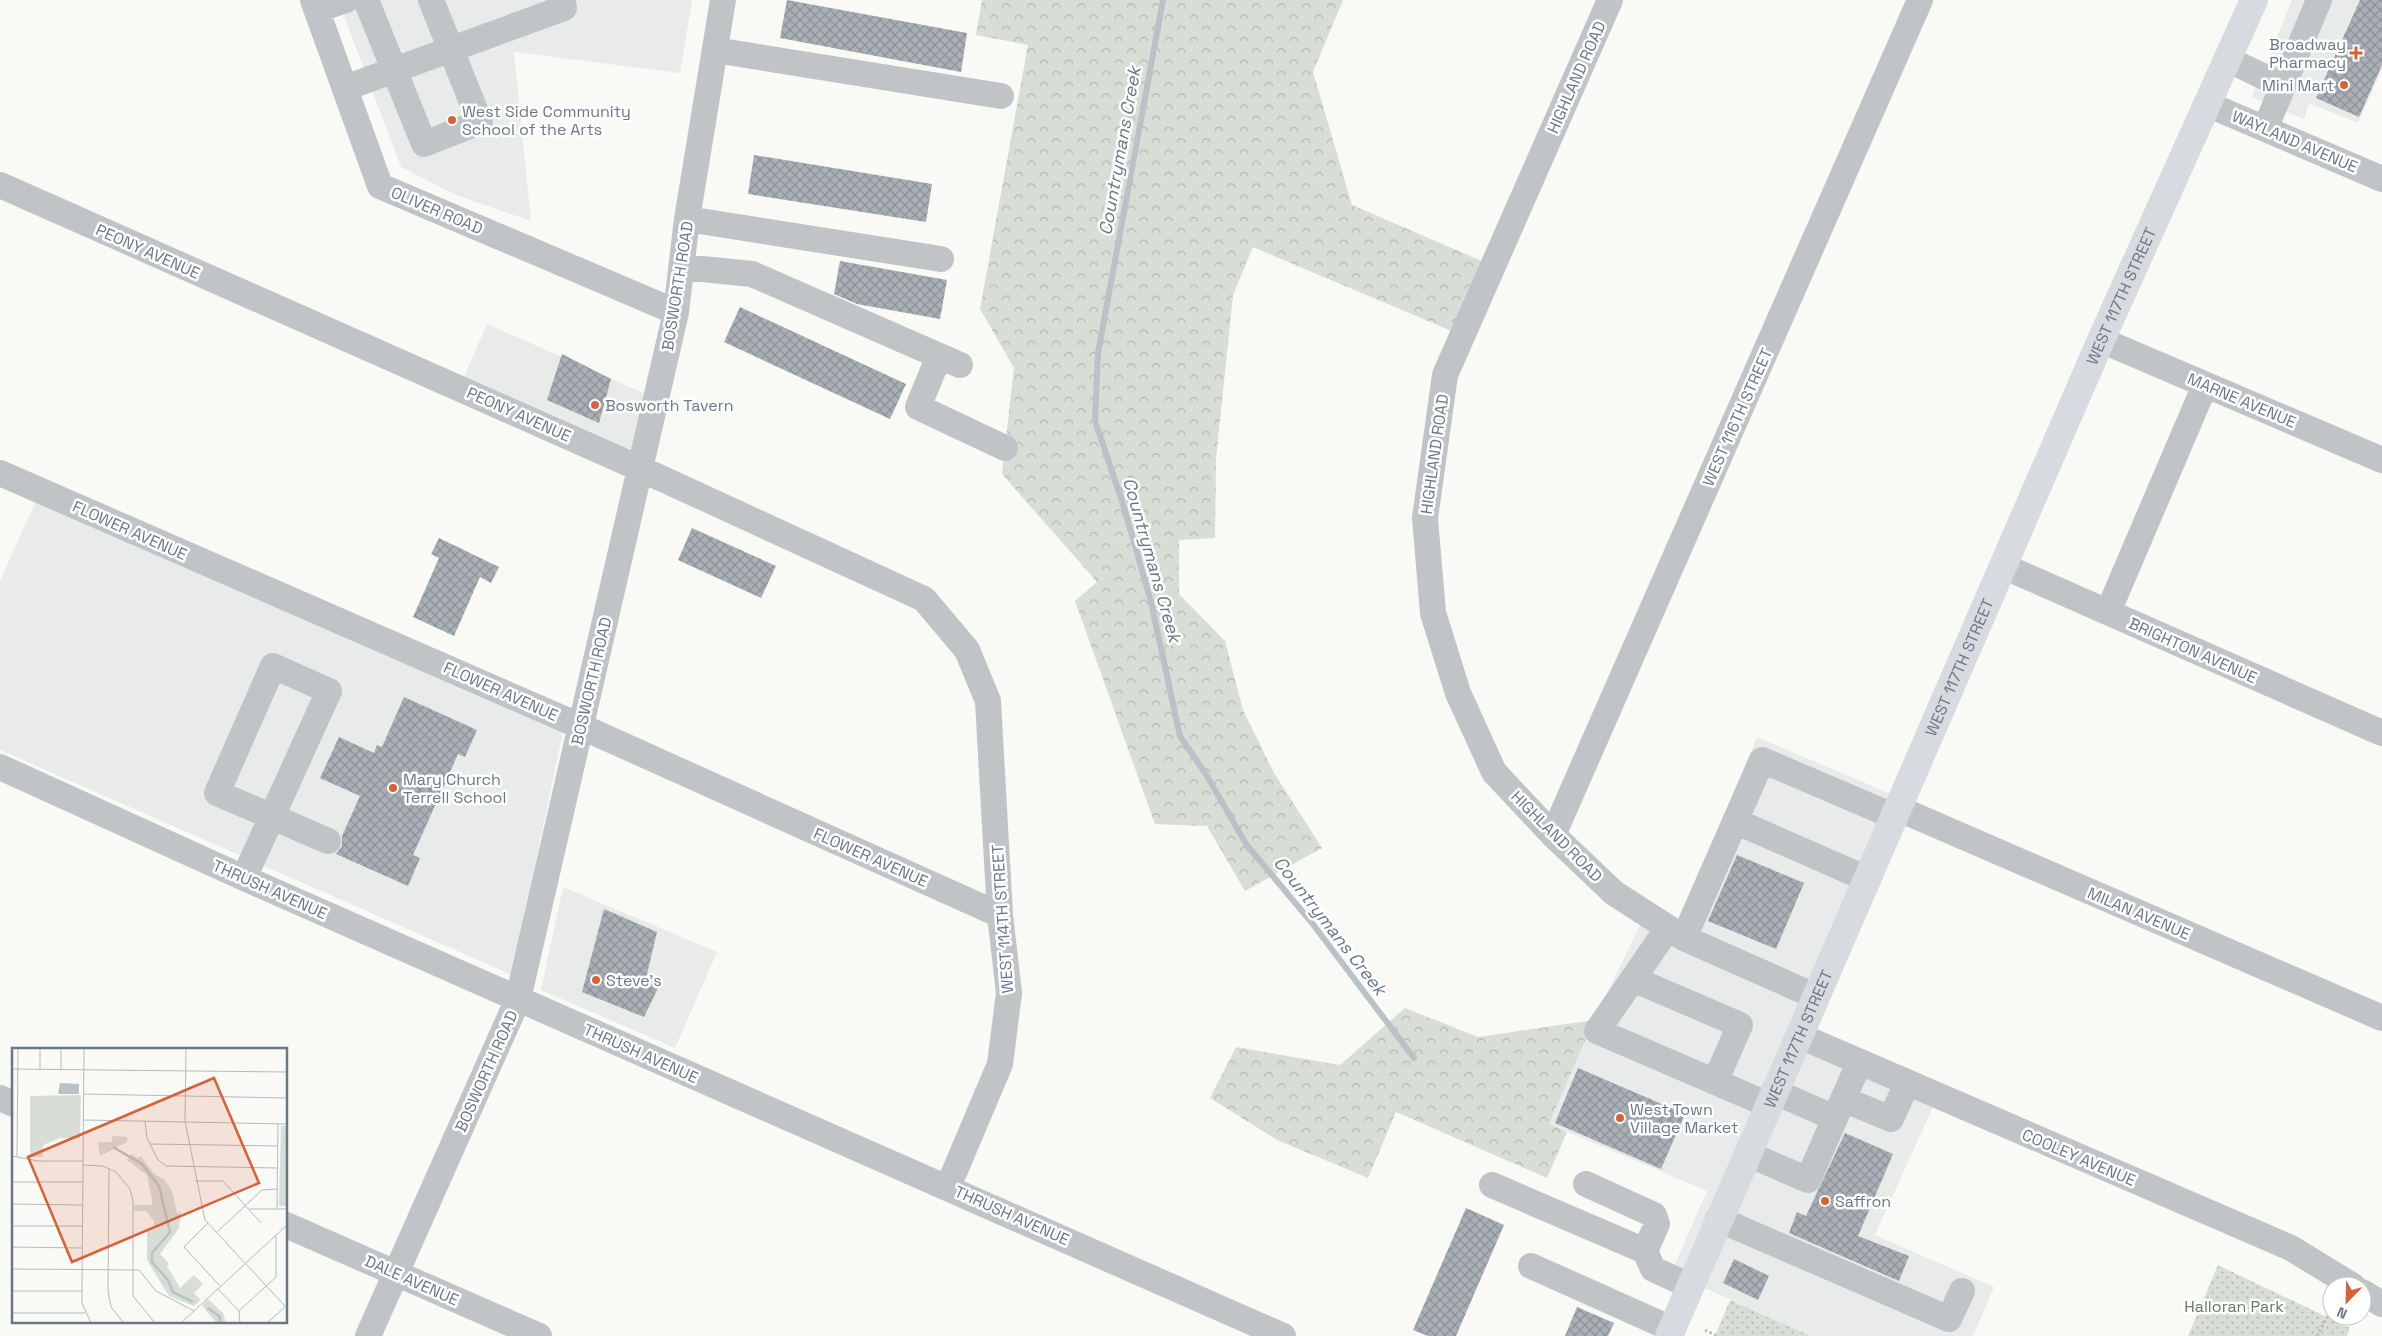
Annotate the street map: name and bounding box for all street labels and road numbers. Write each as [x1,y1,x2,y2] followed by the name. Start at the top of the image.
[1542,18,1611,137] street label: HIGHLAND ROAD
[2229,105,2361,177] street label: WAYLAND AVENUE
[388,182,486,239] street label: OLIVER ROAD
[92,219,203,284] street label: PEONY AVENUE
[657,220,698,352] street label: BOSWORTH ROAD
[2082,224,2161,368] street label: WEST 117TH STREET
[1698,345,1777,489] street label: WEST 116TH STREET
[2184,368,2299,433] street label: MARNE AVENUE
[463,382,574,447] street label: PEONY AVENUE
[1416,393,1453,515] street label: HIGHLAND ROAD
[69,496,190,565] street label: FLOWER AVENUE
[1920,595,1999,740] street label: WEST 117TH STREET
[2125,613,2260,688] street label: BRIGHTON AVENUE
[567,615,616,747] street label: BOSWORTH ROAD
[440,657,561,726] street label: FLOWER AVENUE
[1506,786,1607,887] street label: HIGHLAND ROAD
[810,823,931,892] street label: FLOWER AVENUE
[987,844,1018,994] street label: WEST 114TH STREET
[209,855,330,924] street label: THRUSH AVENUE
[2084,882,2193,945] street label: MILAN AVENUE
[1759,967,1838,1111] street label: WEST 117TH STREET
[450,1007,523,1135] street label: BOSWORTH ROAD
[580,1019,701,1088] street label: THRUSH AVENUE
[2019,1124,2139,1191] street label: COOLEY AVENUE
[951,1181,1072,1250] street label: THRUSH AVENUE
[362,1250,462,1311] street label: DALE AVENUE

